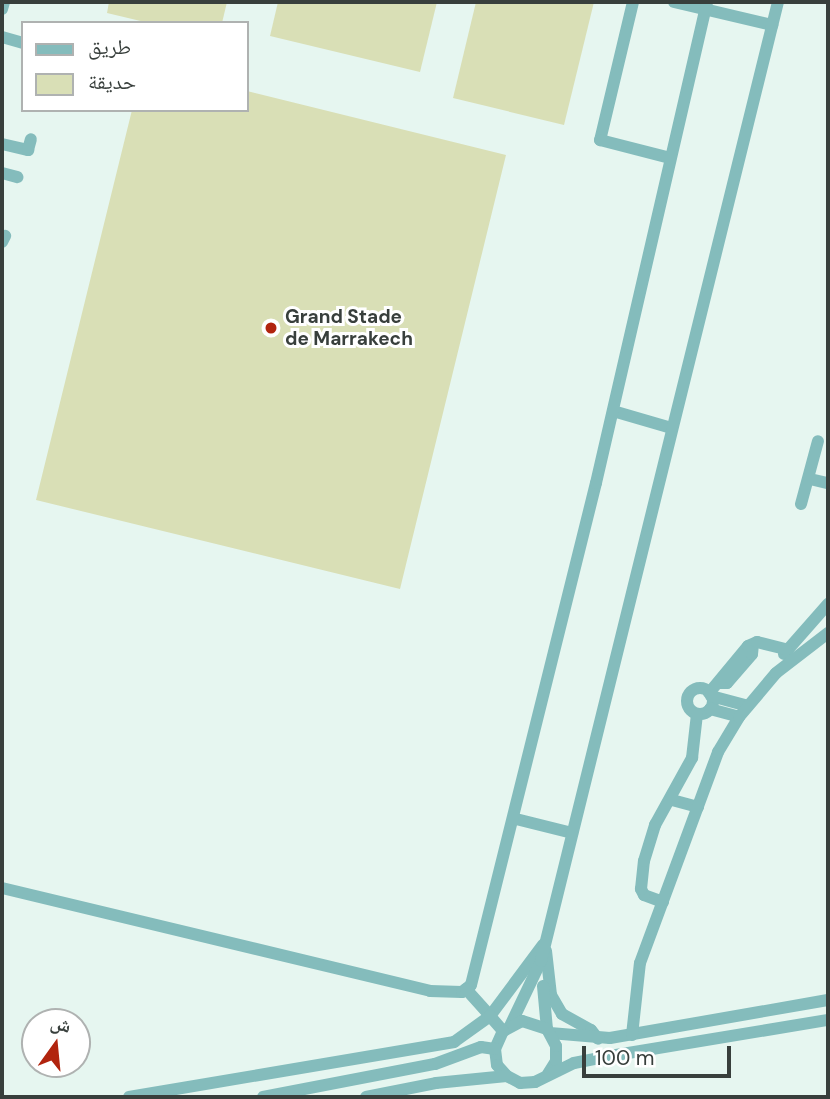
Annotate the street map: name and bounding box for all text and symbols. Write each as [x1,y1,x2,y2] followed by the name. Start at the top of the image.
[21,21,248,112] legend
[88,33,131,61] text: طريق
[88,68,136,96] text: حديقة
[285,306,413,350] place label: Grand Stade de Marrakech
[263,320,279,336] marker: Grand Stade de Marrakech
[21,1008,91,1078] north arrow
[48,1009,74,1039] text: ش
[585,1032,734,1076] scale bar
[595,1044,655,1072] text: 100 m

